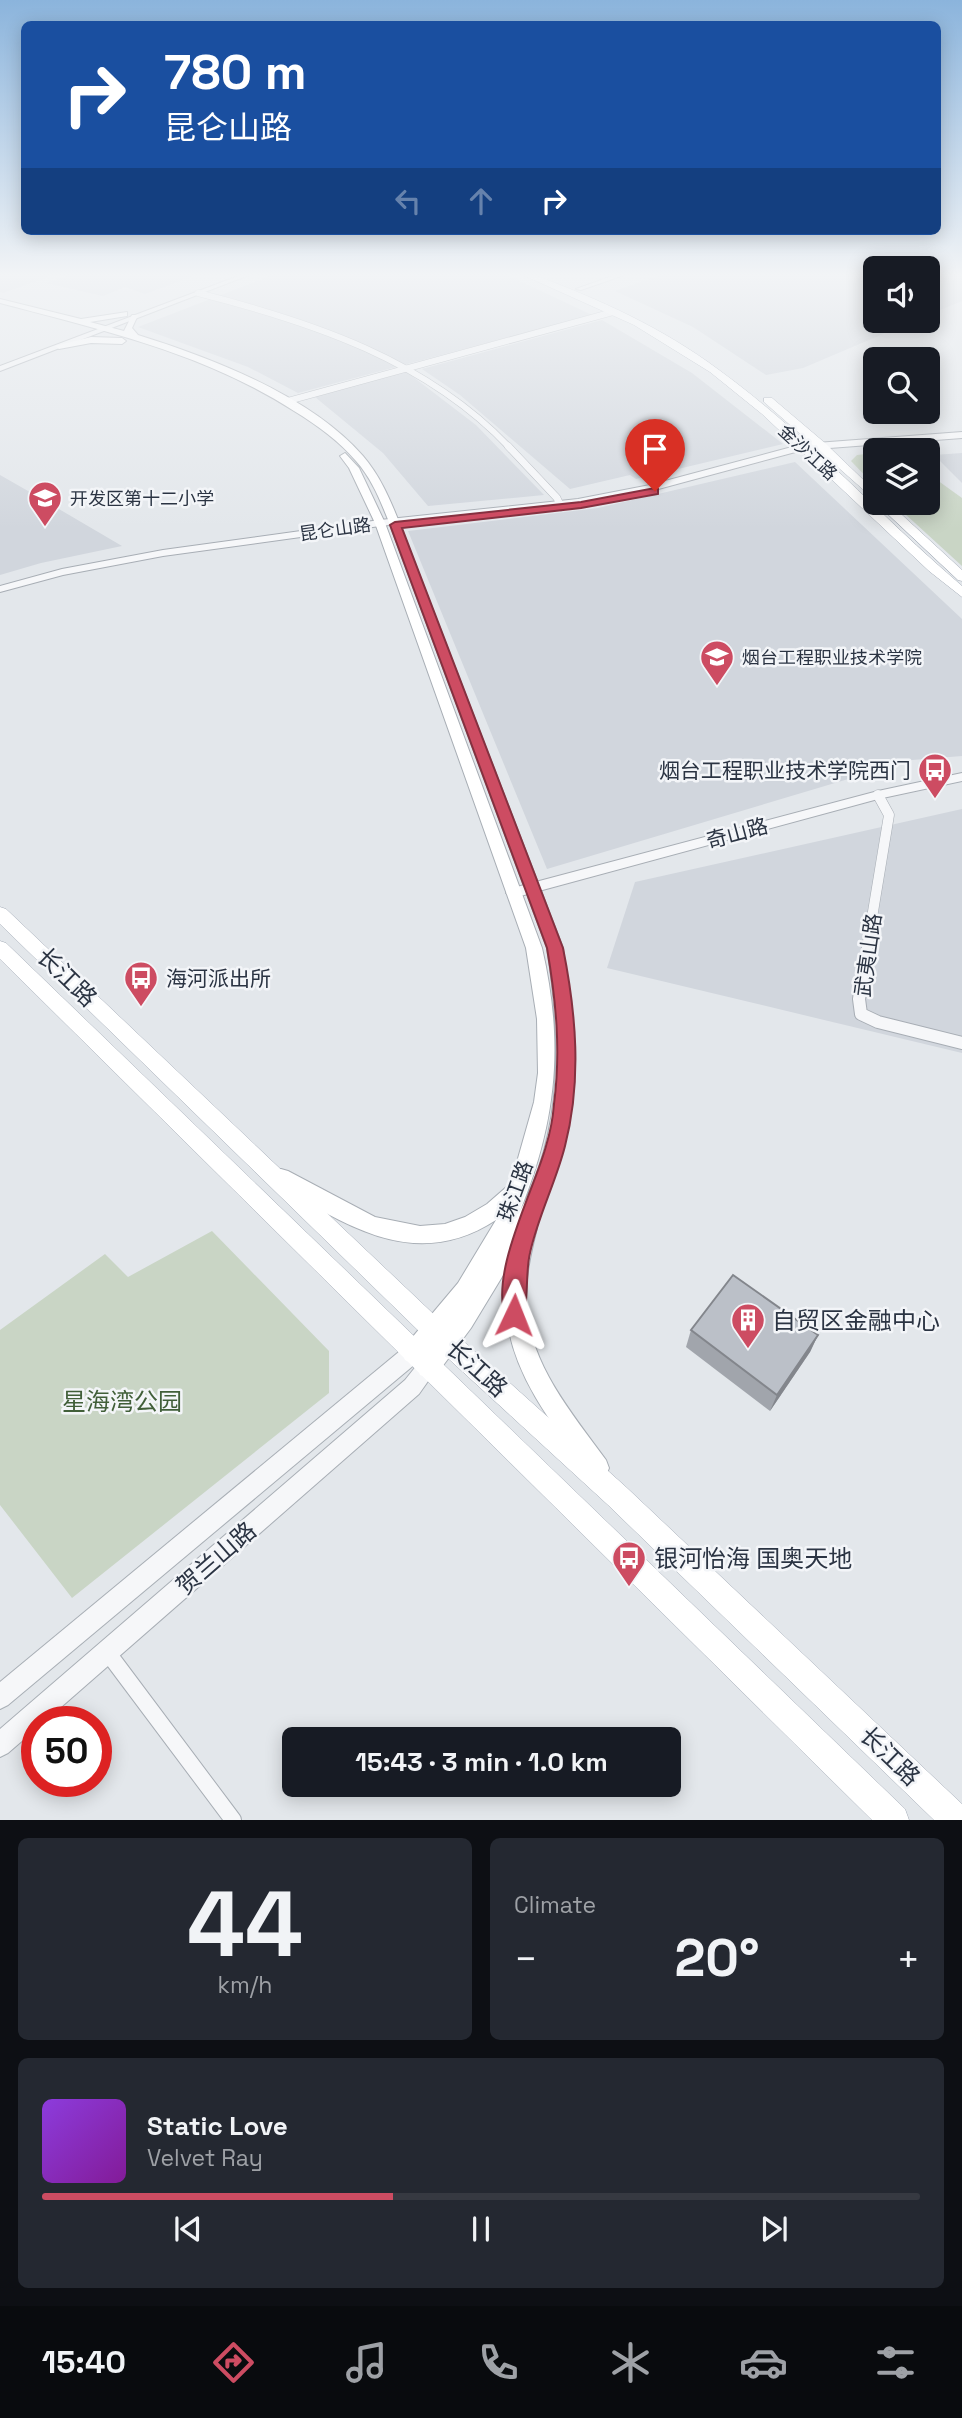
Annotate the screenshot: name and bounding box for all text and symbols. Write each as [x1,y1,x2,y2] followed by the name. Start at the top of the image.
[164,41,307,103] text: 780 m
[49,49,140,140] icon: right
[164,108,292,148] text: 昆仑山路
[389,182,427,220] icon: left
[462,182,500,220] icon: ahead
[535,182,573,220] icon: right
[863,256,940,515] map controls
[863,256,940,333] button: sound
[863,347,940,424] button: search
[625,419,685,491] pin
[774,419,842,485] street label: 金沙江路
[636,430,674,468] icon: arrive
[863,438,940,515] button: layers
[26,479,64,528] school or university icon: 开发区第十二小学
[70,487,214,510] place label: 开发区第十二小学
[298,513,372,545] street label: 昆仑山路
[698,638,736,687] school or university icon: 烟台工程职业技术学院
[742,646,922,669] place label: 烟台工程职业技术学院
[916,751,954,800] bus stop icon: 烟台工程职业技术学院西门
[659,757,911,784] place label: 烟台工程职业技术学院西门
[703,812,771,854] street label: 奇山路
[849,912,887,998] street label: 武夷山路
[30,941,104,1013] street label: 长江路
[122,959,160,1008] bus stop icon: 海河派出所
[166,965,271,992] place label: 海河派出所
[492,1157,538,1225] street label: 珠江路
[477,1278,551,1352] position arrow
[729,1301,767,1350] building icon: 自贸区金融中心
[772,1305,940,1336] place label: 自贸区金融中心
[440,1332,514,1404] street label: 长江路
[62,1386,182,1417] park label: 星海湾公园
[170,1515,262,1601] street label: 贺兰山路
[610,1539,648,1588] bus stop icon: 银河怡海 国奥天地
[654,1543,852,1574] place label: 银河怡海 国奥天地
[21,1706,112,1797] speed limit sign: 50
[853,1720,927,1792] street label: 长江路
[355,1745,608,1779] text: 15:43 · 3 min · 1.0 km
[187,1866,303,1983] text: 44
[514,1890,596,1920] text: Climate
[674,1925,760,1991] text: 20°
[514,1935,538,1983] text: −
[896,1935,920,1983] text: +
[218,1970,272,2000] text: km/h
[147,2109,288,2143] text: Static Love
[147,2143,263,2173] text: Velvet Ray
[169,2210,207,2248] icon: previous
[462,2210,500,2248] icon: pause
[755,2210,793,2248] icon: next
[209,2338,258,2387] icon: directions
[342,2338,391,2387] icon: music
[474,2338,523,2387] icon: phone
[606,2338,655,2387] icon: climate
[739,2338,788,2387] icon: car
[871,2338,920,2387] icon: filters
[42,2342,126,2382] text: 15:40

